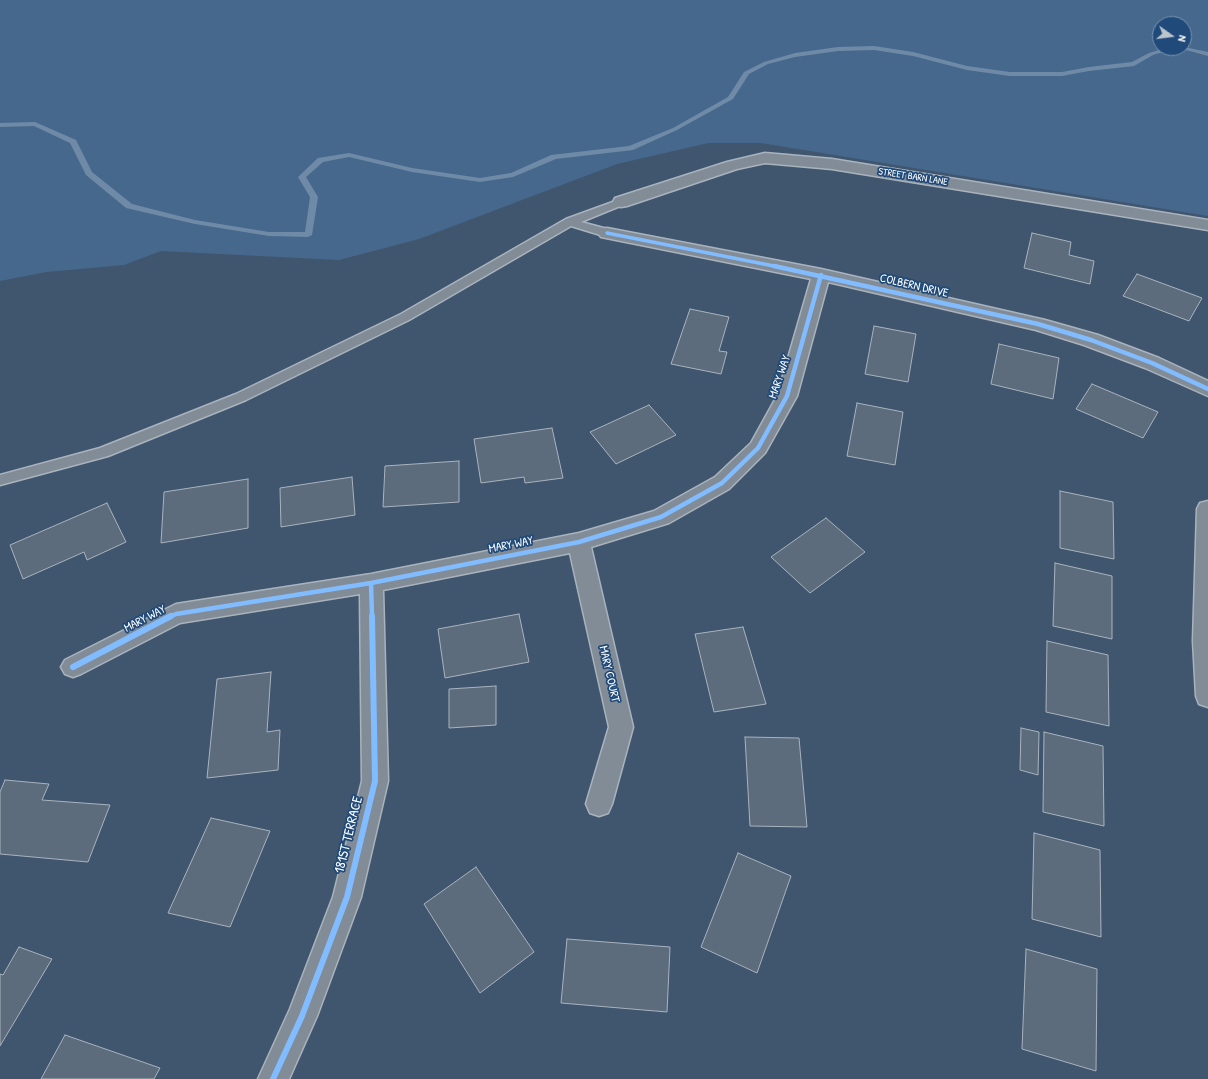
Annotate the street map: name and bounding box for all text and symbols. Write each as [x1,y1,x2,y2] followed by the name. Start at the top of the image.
[1152,16,1192,56] north arrow
[1175,34,1190,43] text: N
[877,166,949,188] street label: STREET BARN LANE
[878,271,950,301] street label: COLBERN DRIVE
[766,353,794,401] street label: MARY WAY
[488,534,534,556] street label: MARY WAY
[122,602,168,636] street label: MARY WAY
[596,644,622,704] street label: MARY COURT
[331,795,367,875] street label: 181ST TERRACE

